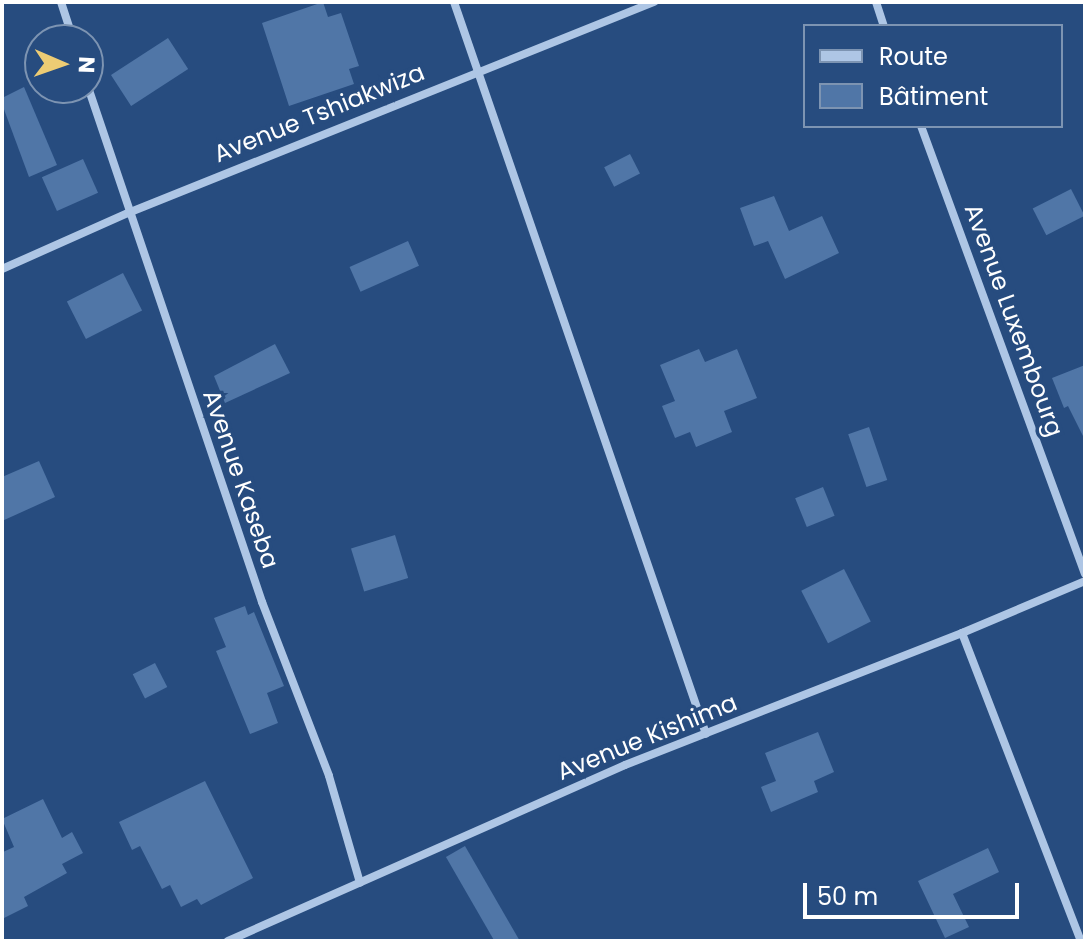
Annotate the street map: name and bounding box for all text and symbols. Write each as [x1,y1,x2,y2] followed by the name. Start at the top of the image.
[24,24,104,104] north arrow
[803,24,1063,128] legend
[879,40,948,73] text: Route
[71,56,102,74] text: N
[209,58,429,168] street label: Avenue Tshiakwiza
[879,80,988,113] text: Bâtiment
[958,200,1070,440] street label: Avenue Luxembourg
[197,386,285,572] street label: Avenue Kaseba
[553,688,741,786] street label: Avenue Kishima
[807,867,1023,917] scale bar
[817,880,878,913] text: 50 m

